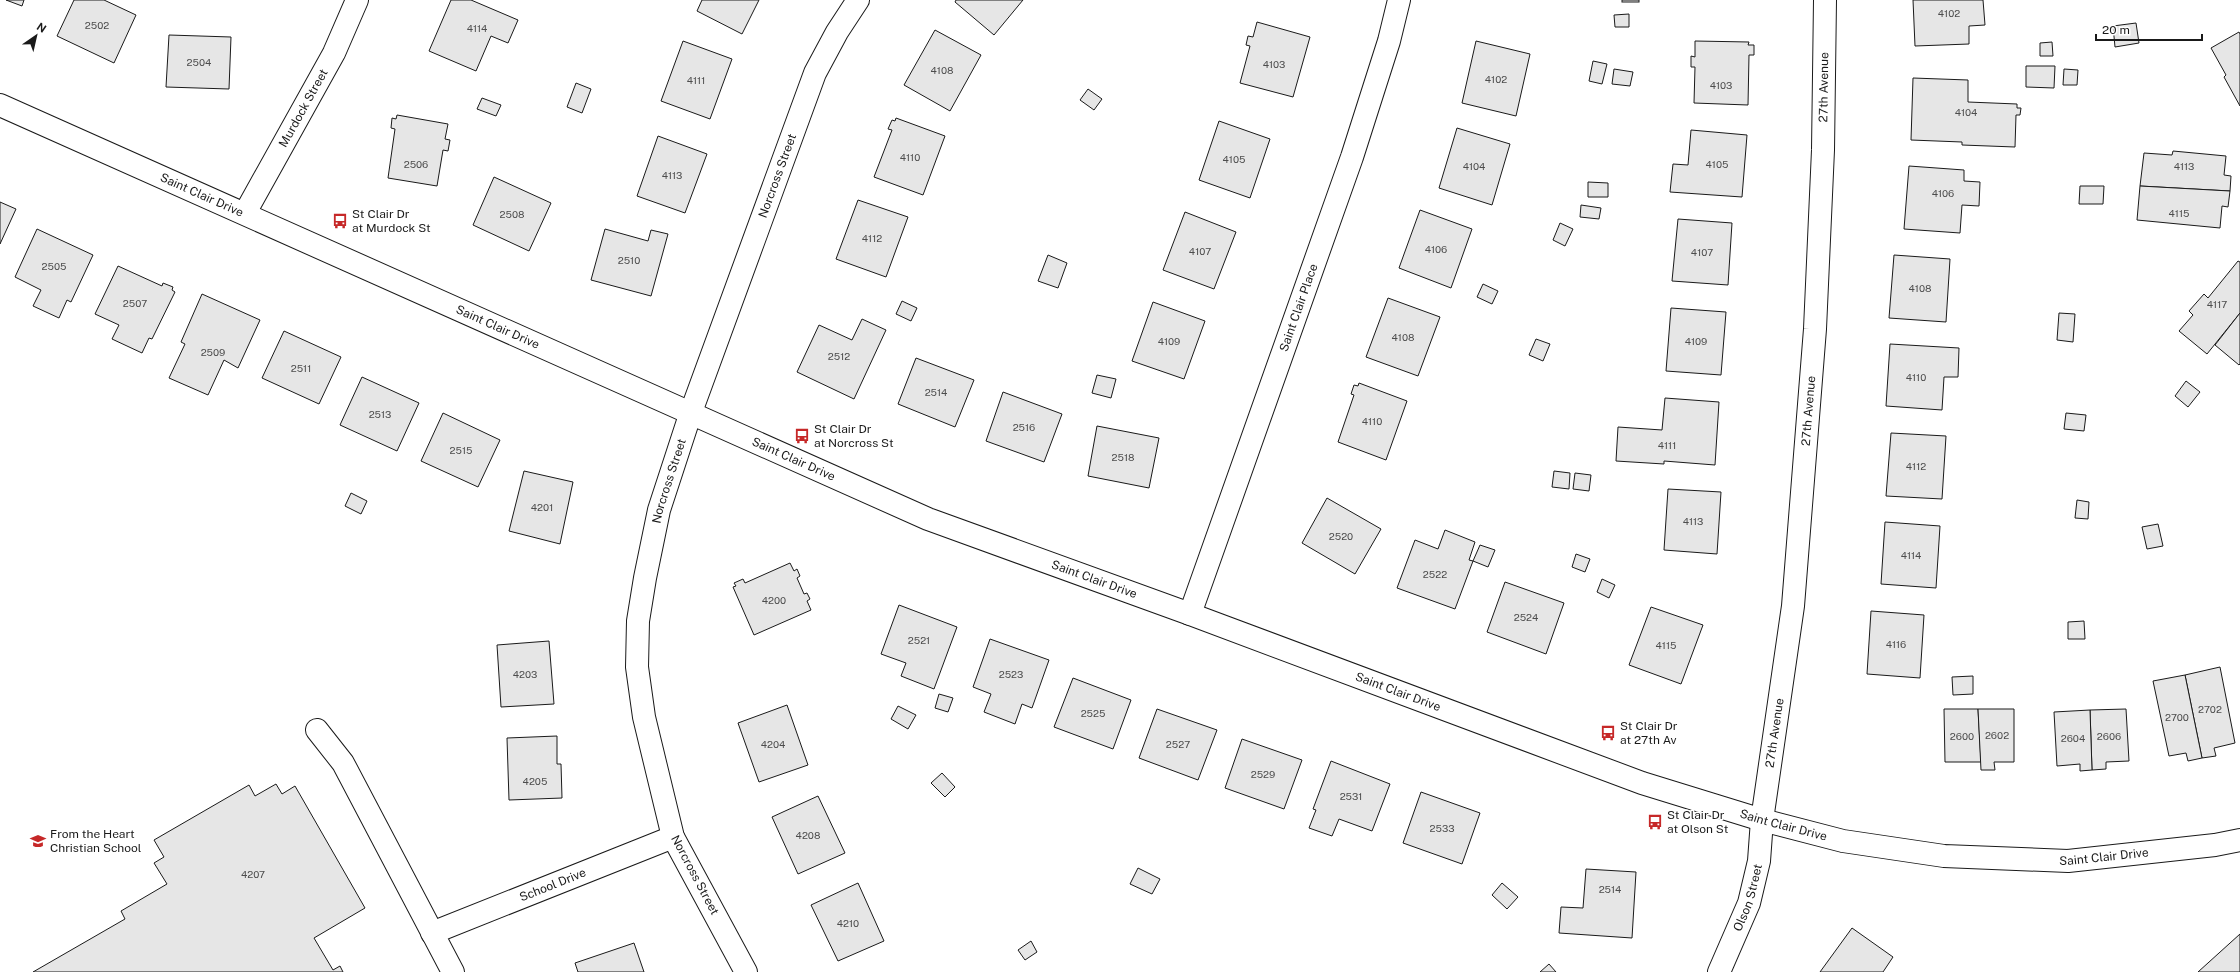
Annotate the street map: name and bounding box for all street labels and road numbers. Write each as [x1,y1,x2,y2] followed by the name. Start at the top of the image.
[1816,52,1831,122] street label: 27th Avenue
[276,66,331,150] street label: Murdock Street
[756,132,799,220] street label: Norcross Street
[158,170,246,220] street label: Saint Clair Drive
[1277,262,1321,354] street label: Saint Clair Place
[454,302,542,352] street label: Saint Clair Drive
[1799,375,1818,446] street label: 27th Avenue
[750,434,838,484] street label: Saint Clair Drive
[649,436,689,525] street label: Norcross Street
[1050,557,1139,601] street label: Saint Clair Drive
[1354,669,1443,714] street label: Saint Clair Drive
[1763,697,1787,769] street label: 27th Avenue
[1738,807,1829,844] street label: Saint Clair Drive
[668,833,722,918] street label: Norcross Street
[2059,845,2150,868] street label: Saint Clair Drive
[1731,862,1765,934] street label: Olson Street
[518,865,588,904] street label: School Drive

